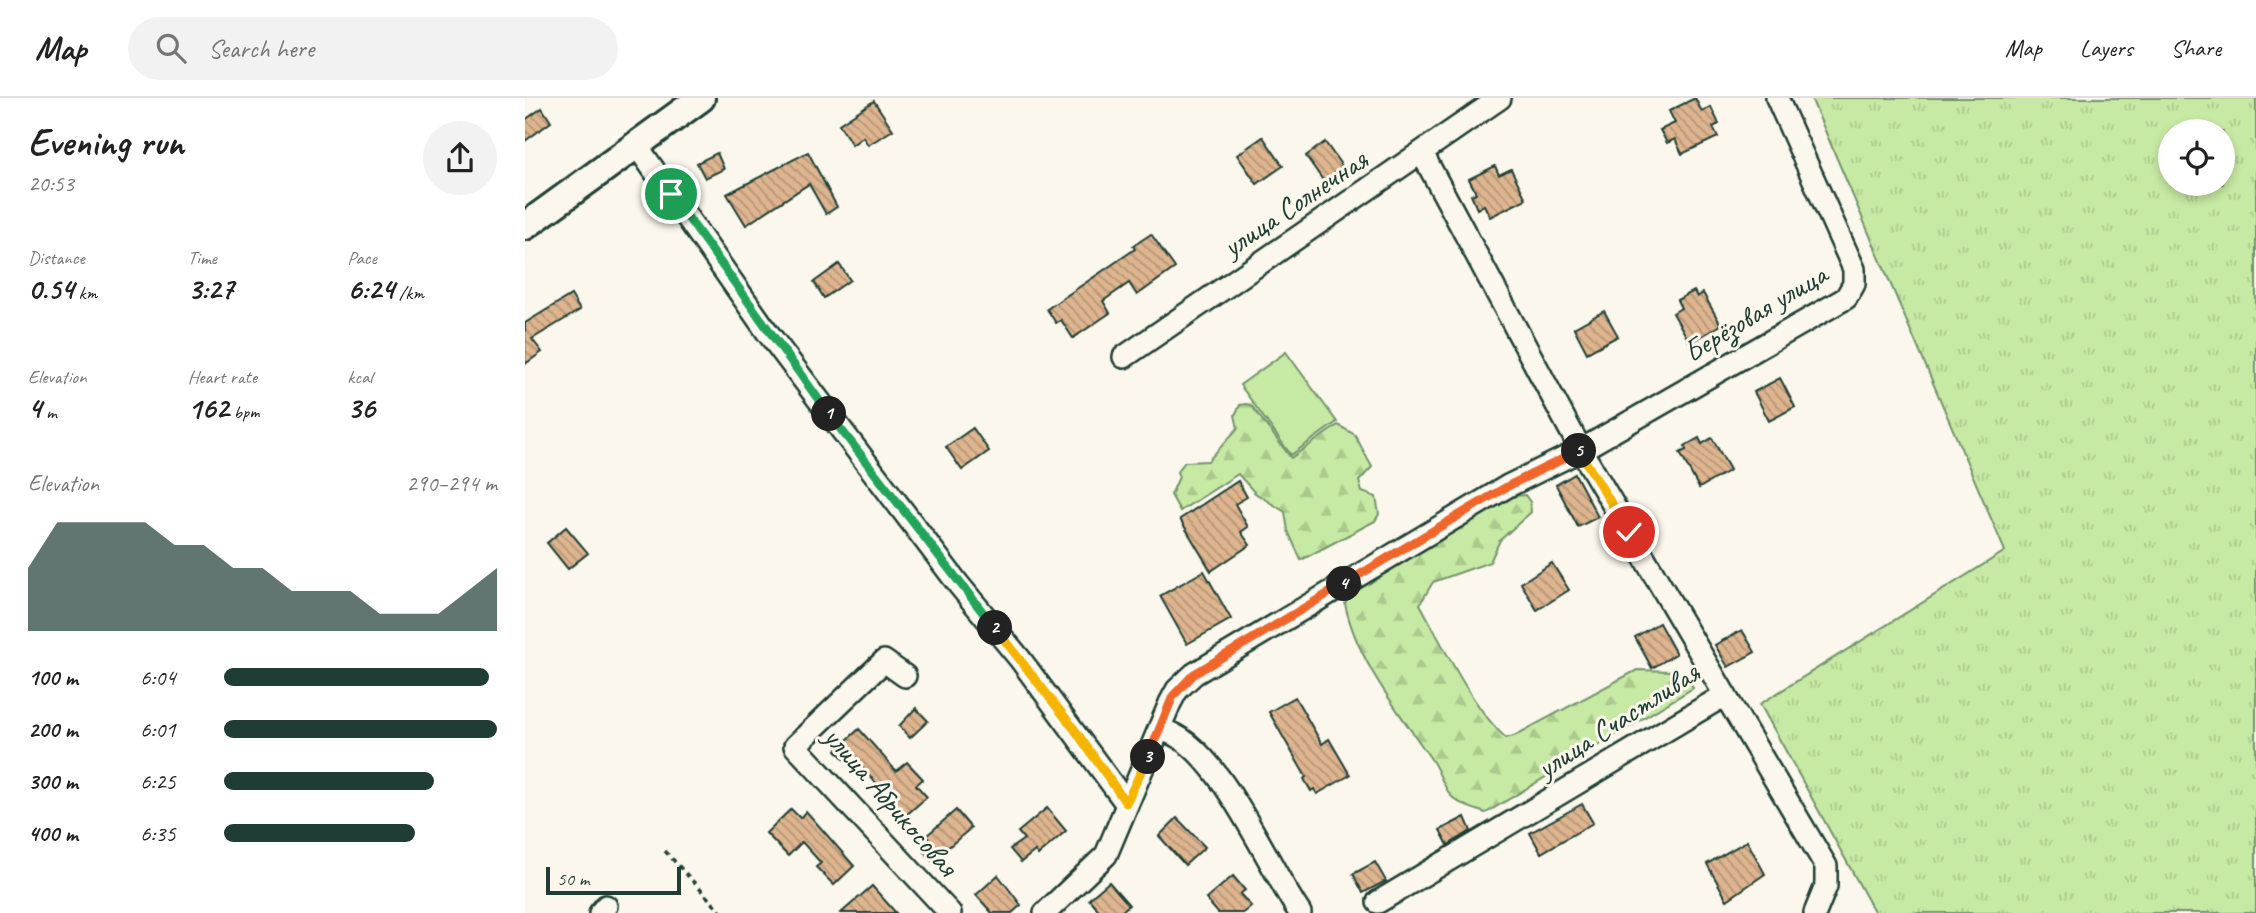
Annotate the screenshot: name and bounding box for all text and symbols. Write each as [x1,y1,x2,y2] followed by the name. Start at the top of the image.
[128,17,618,80] search box
[35,27,86,69] text: Map
[152,29,190,67] icon: search
[208,32,314,65] text: Search here
[2005,33,2042,63] text: Map
[2080,33,2133,63] text: Layers
[2171,33,2221,63] text: Share
[28,119,184,166] text: Evening run
[2158,119,2235,196] map controls
[2158,119,2235,196] button: locate
[423,121,497,195] button: share
[1213,140,1376,267] street label: улица Солнечная
[641,164,701,224] pin
[28,169,74,198] text: 20:53
[652,175,690,213] icon: arrive
[28,246,85,270] text: Distance
[188,246,217,270] text: Time
[347,246,377,270] text: Pace
[1676,254,1836,371] street label: Берёзовая улица
[28,270,74,308] text: 0.54
[188,270,234,308] text: 3:27
[347,270,394,308] text: 6:24
[74,281,97,305] text: km
[394,281,424,305] text: /km
[28,365,86,389] text: Elevation
[188,365,257,389] text: Heart rate
[347,365,372,389] text: kcal
[28,389,42,427] text: 4
[188,389,229,427] text: 162
[347,389,375,427] text: 36
[811,396,847,432] pin: 1
[42,400,57,424] text: m
[229,400,259,424] text: bpm
[824,401,833,425] text: 1
[1561,434,1597,468] pin: 5
[1574,438,1583,462] text: 5
[28,469,99,498] text: Elevation
[406,469,497,498] text: 290–294 m
[1599,502,1659,562] pin
[1610,513,1648,551] icon: check
[1327,566,1361,602] pin: 4
[1339,571,1348,595] text: 4
[977,610,1013,646] pin: 2
[990,615,999,639] text: 2
[1528,653,1707,788] street label: улица Счастливая
[28,663,78,692] text: 100 m
[140,663,176,692] text: 6:04
[28,715,78,744] text: 200 m
[140,715,176,744] text: 6:01
[814,717,968,886] street label: улица Абрикосовая
[1131,740,1165,774] pin: 3
[1143,744,1152,768] text: 3
[28,767,78,796] text: 300 m
[140,767,176,796] text: 6:25
[28,819,78,848] text: 400 m
[140,819,176,848] text: 6:35
[546,864,681,896] scale bar
[557,867,589,891] text: 50 m

